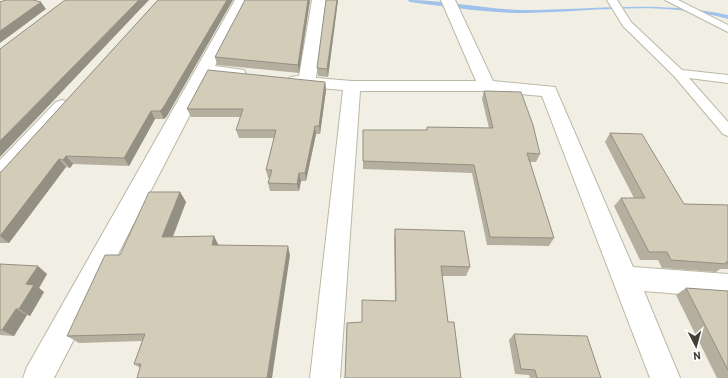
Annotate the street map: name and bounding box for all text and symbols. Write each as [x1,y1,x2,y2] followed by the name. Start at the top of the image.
[676,326,716,366] north arrow
[693,350,701,363] text: N

